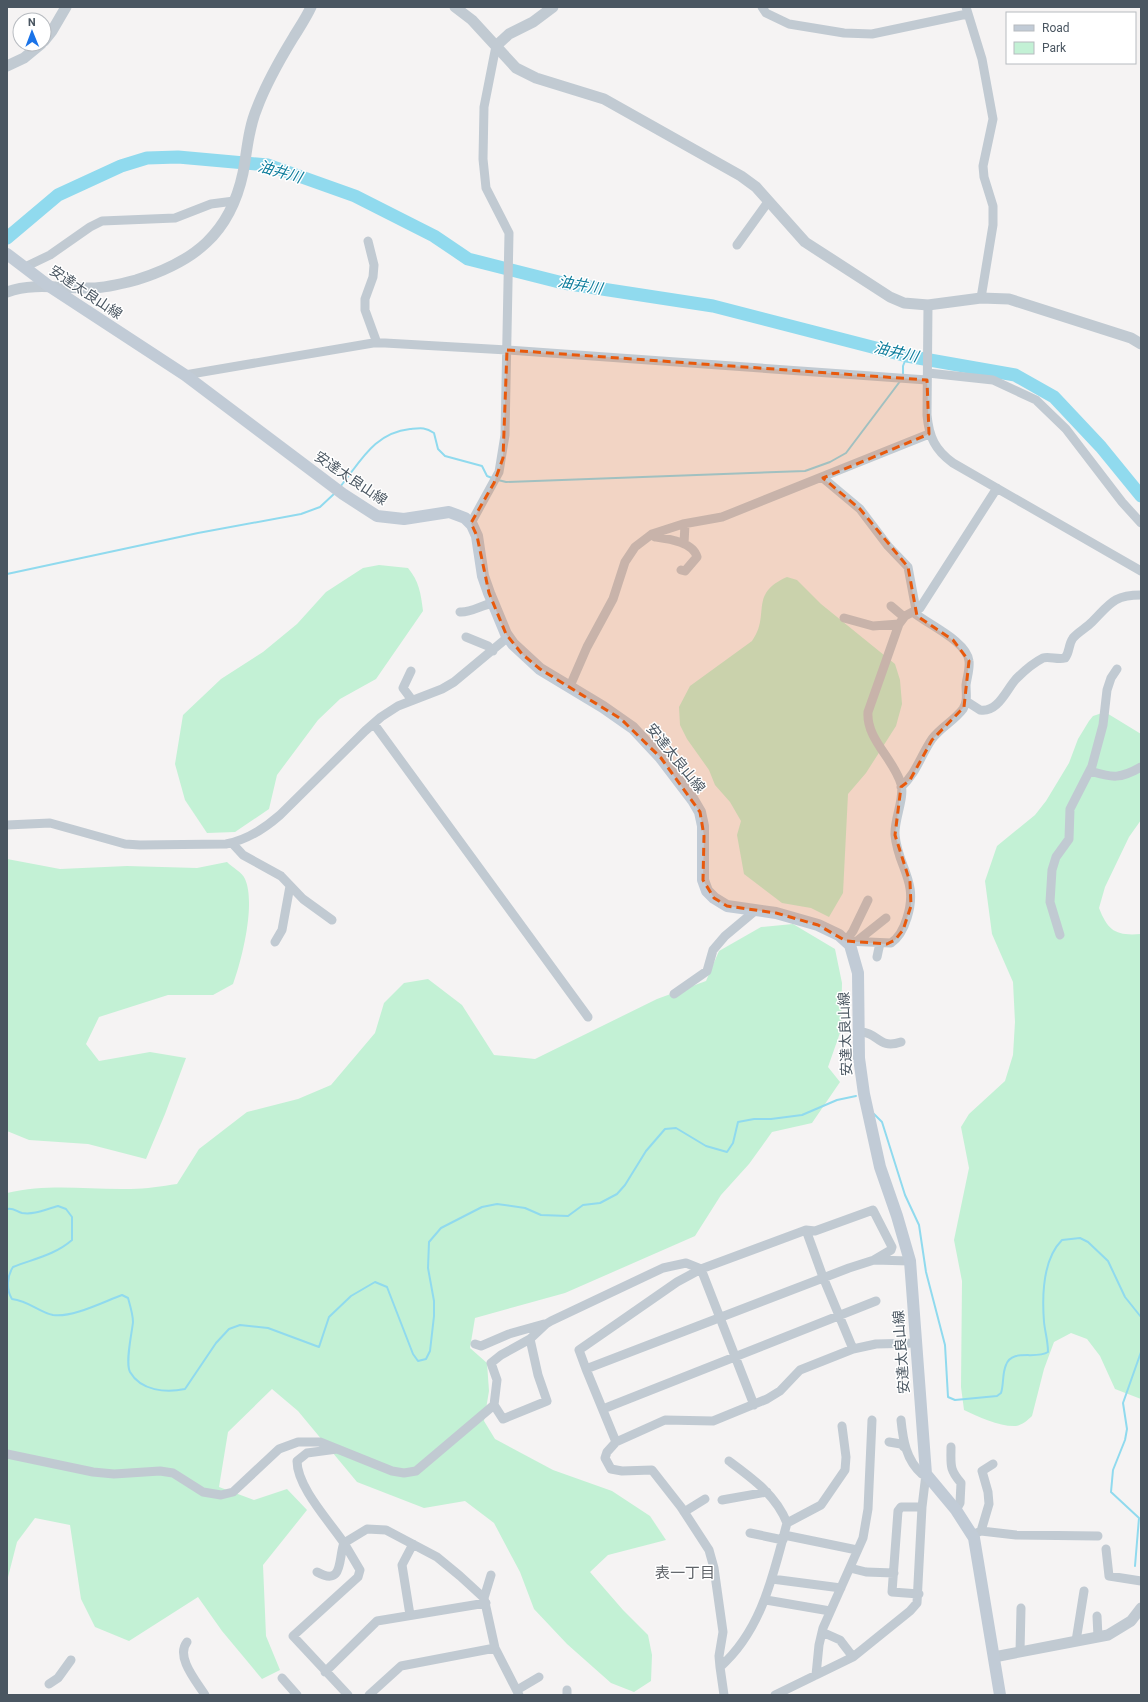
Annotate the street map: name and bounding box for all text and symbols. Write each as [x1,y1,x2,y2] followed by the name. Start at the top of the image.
[12,12,52,52] north arrow
[1006,12,1136,64] legend
[28,16,36,29] text: N
[1042,21,1070,35] text: Road
[1042,41,1067,55] text: Park
[256,157,306,187] water label: 油井川
[47,262,125,322] street label: 安達太良山線
[556,272,606,298] water label: 油井川
[872,338,922,366] water label: 油井川
[312,448,390,508] street label: 安達太良山線
[643,720,709,796] street label: 安達太良山線
[836,992,854,1076] street label: 安達太良山線
[890,1310,912,1394] street label: 安達太良山線
[655,1564,715,1582] district label: 表一丁目

